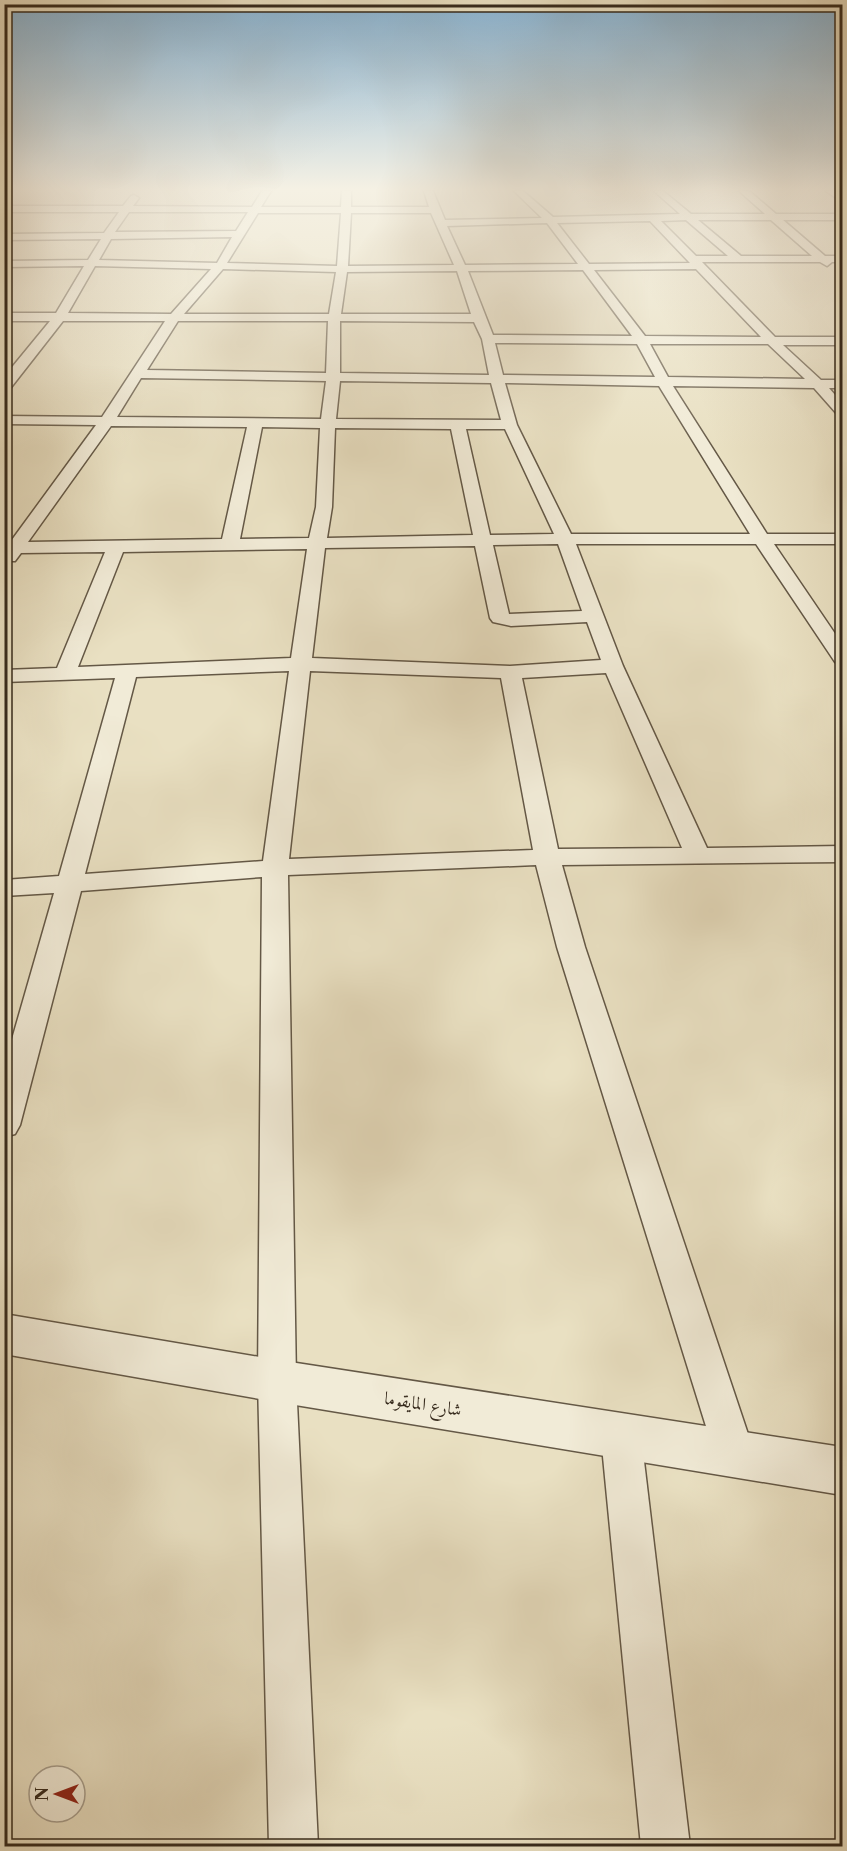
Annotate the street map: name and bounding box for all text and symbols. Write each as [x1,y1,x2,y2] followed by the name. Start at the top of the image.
[382,1387,463,1425] street label: شارع المايقوما
[27,1764,87,1824] north arrow
[32,1787,52,1801] text: N

